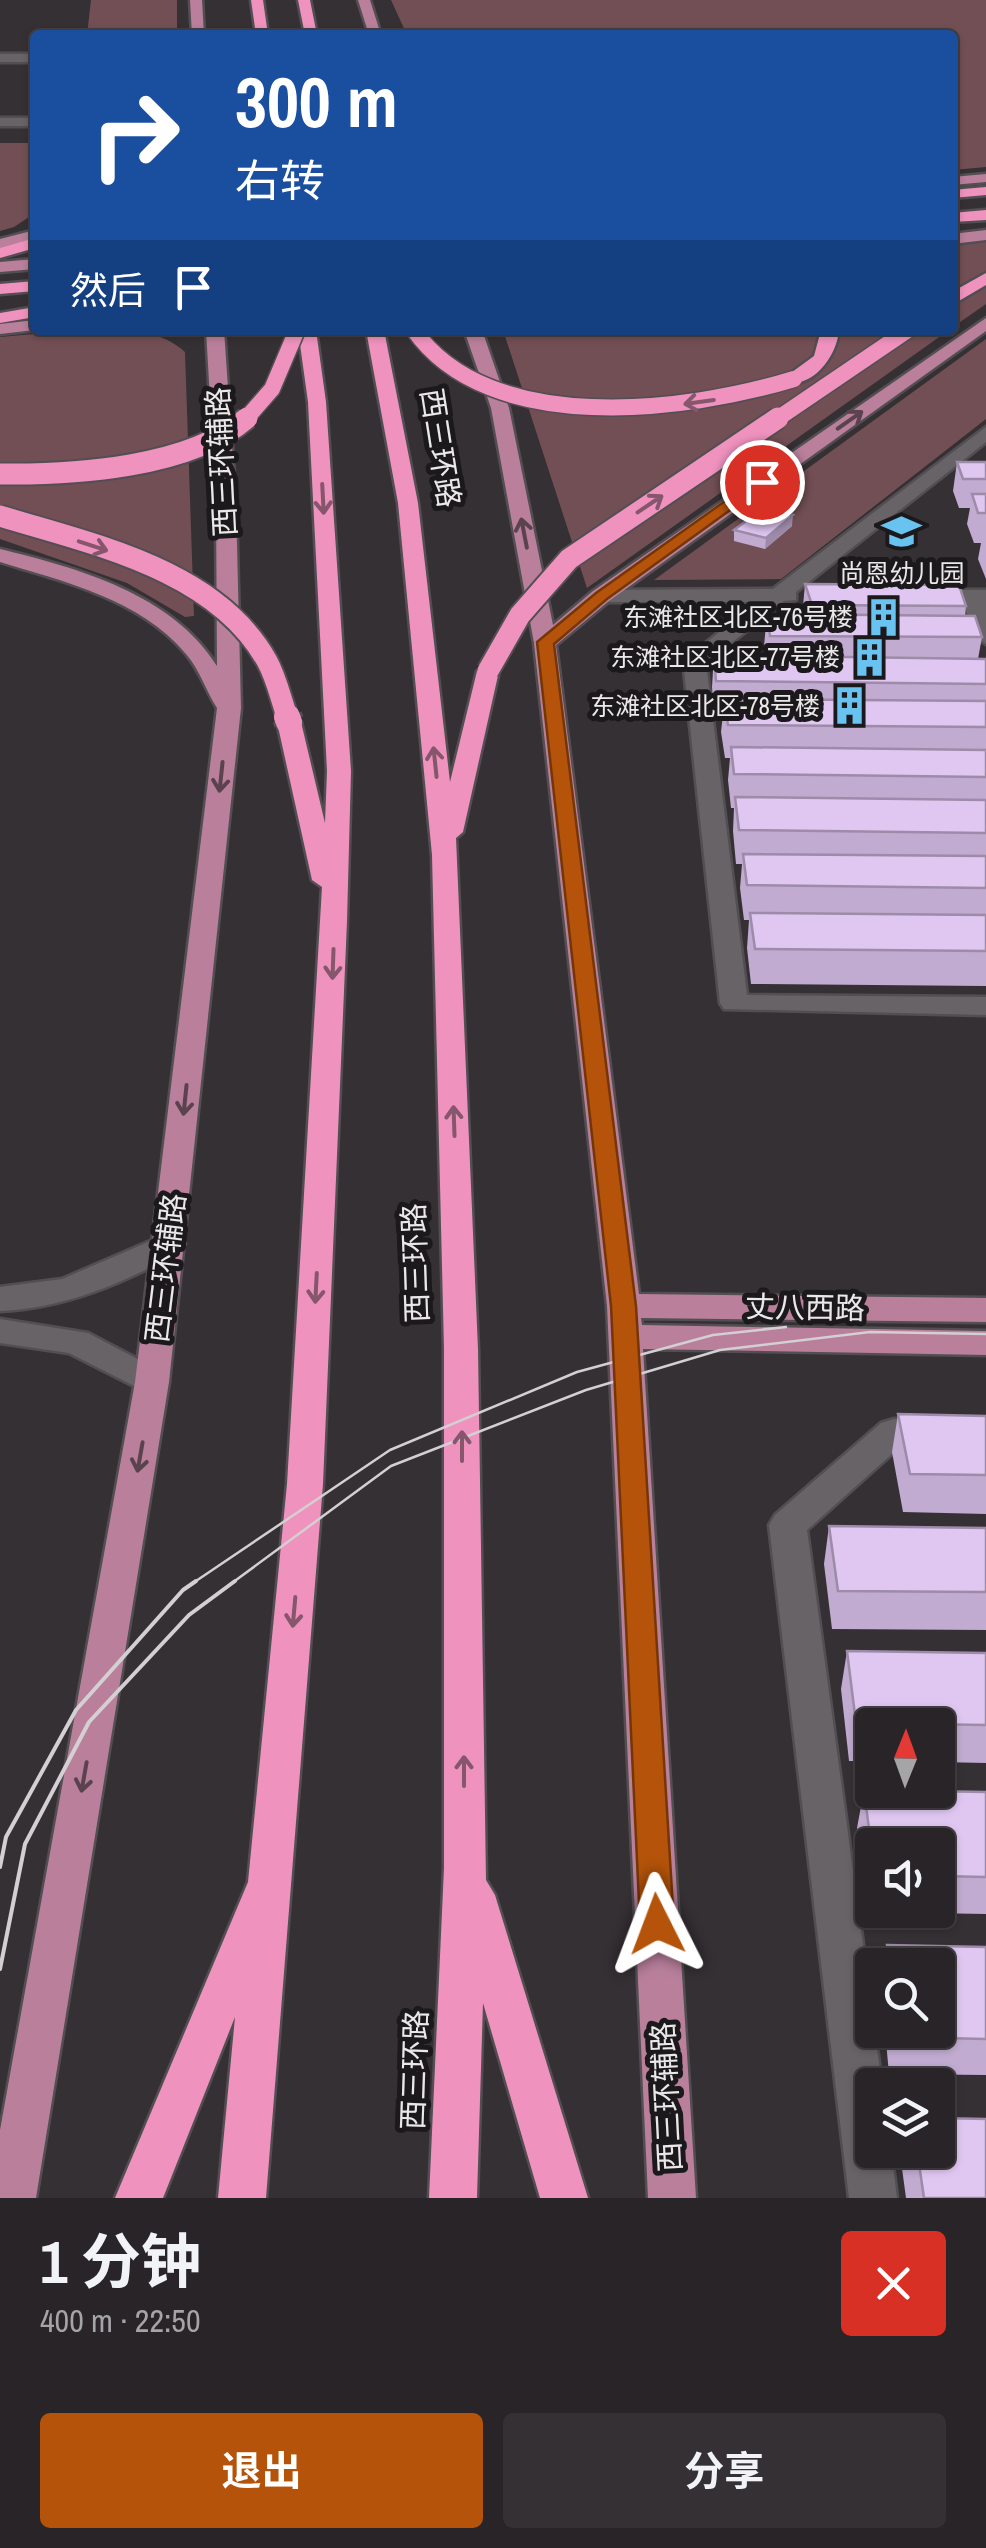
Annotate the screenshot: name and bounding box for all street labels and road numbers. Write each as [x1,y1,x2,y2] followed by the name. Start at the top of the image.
[412,385,470,510] street label: 西三环路
[197,386,245,538] street label: 西三环辅路
[136,1191,194,1345] street label: 西三环辅路
[393,1202,437,1324] street label: 西三环路
[745,1286,865,1328] street label: 丈八西路
[392,2009,436,2131] street label: 西三环路
[642,2021,690,2173] street label: 西三环辅路

